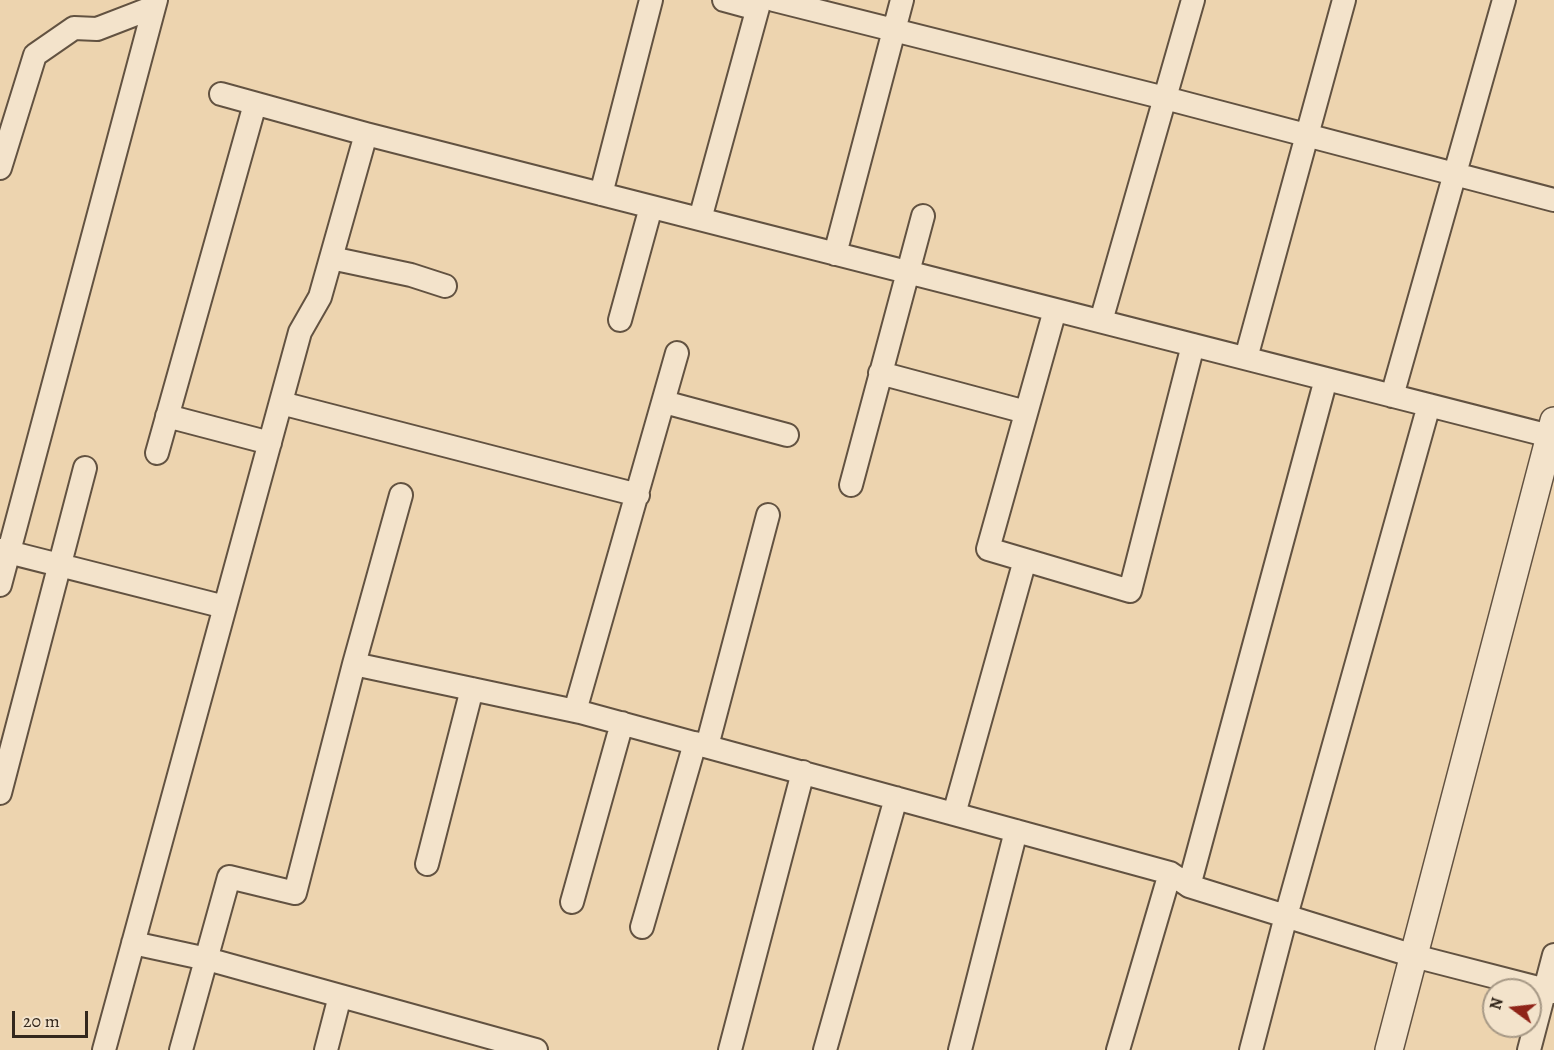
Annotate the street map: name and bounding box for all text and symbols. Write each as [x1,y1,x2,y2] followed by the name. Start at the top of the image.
[1482,978,1542,1038] north arrow
[1484,995,1509,1012] text: N
[15,999,92,1037] scale bar
[23,1009,60,1033] text: 20 m

